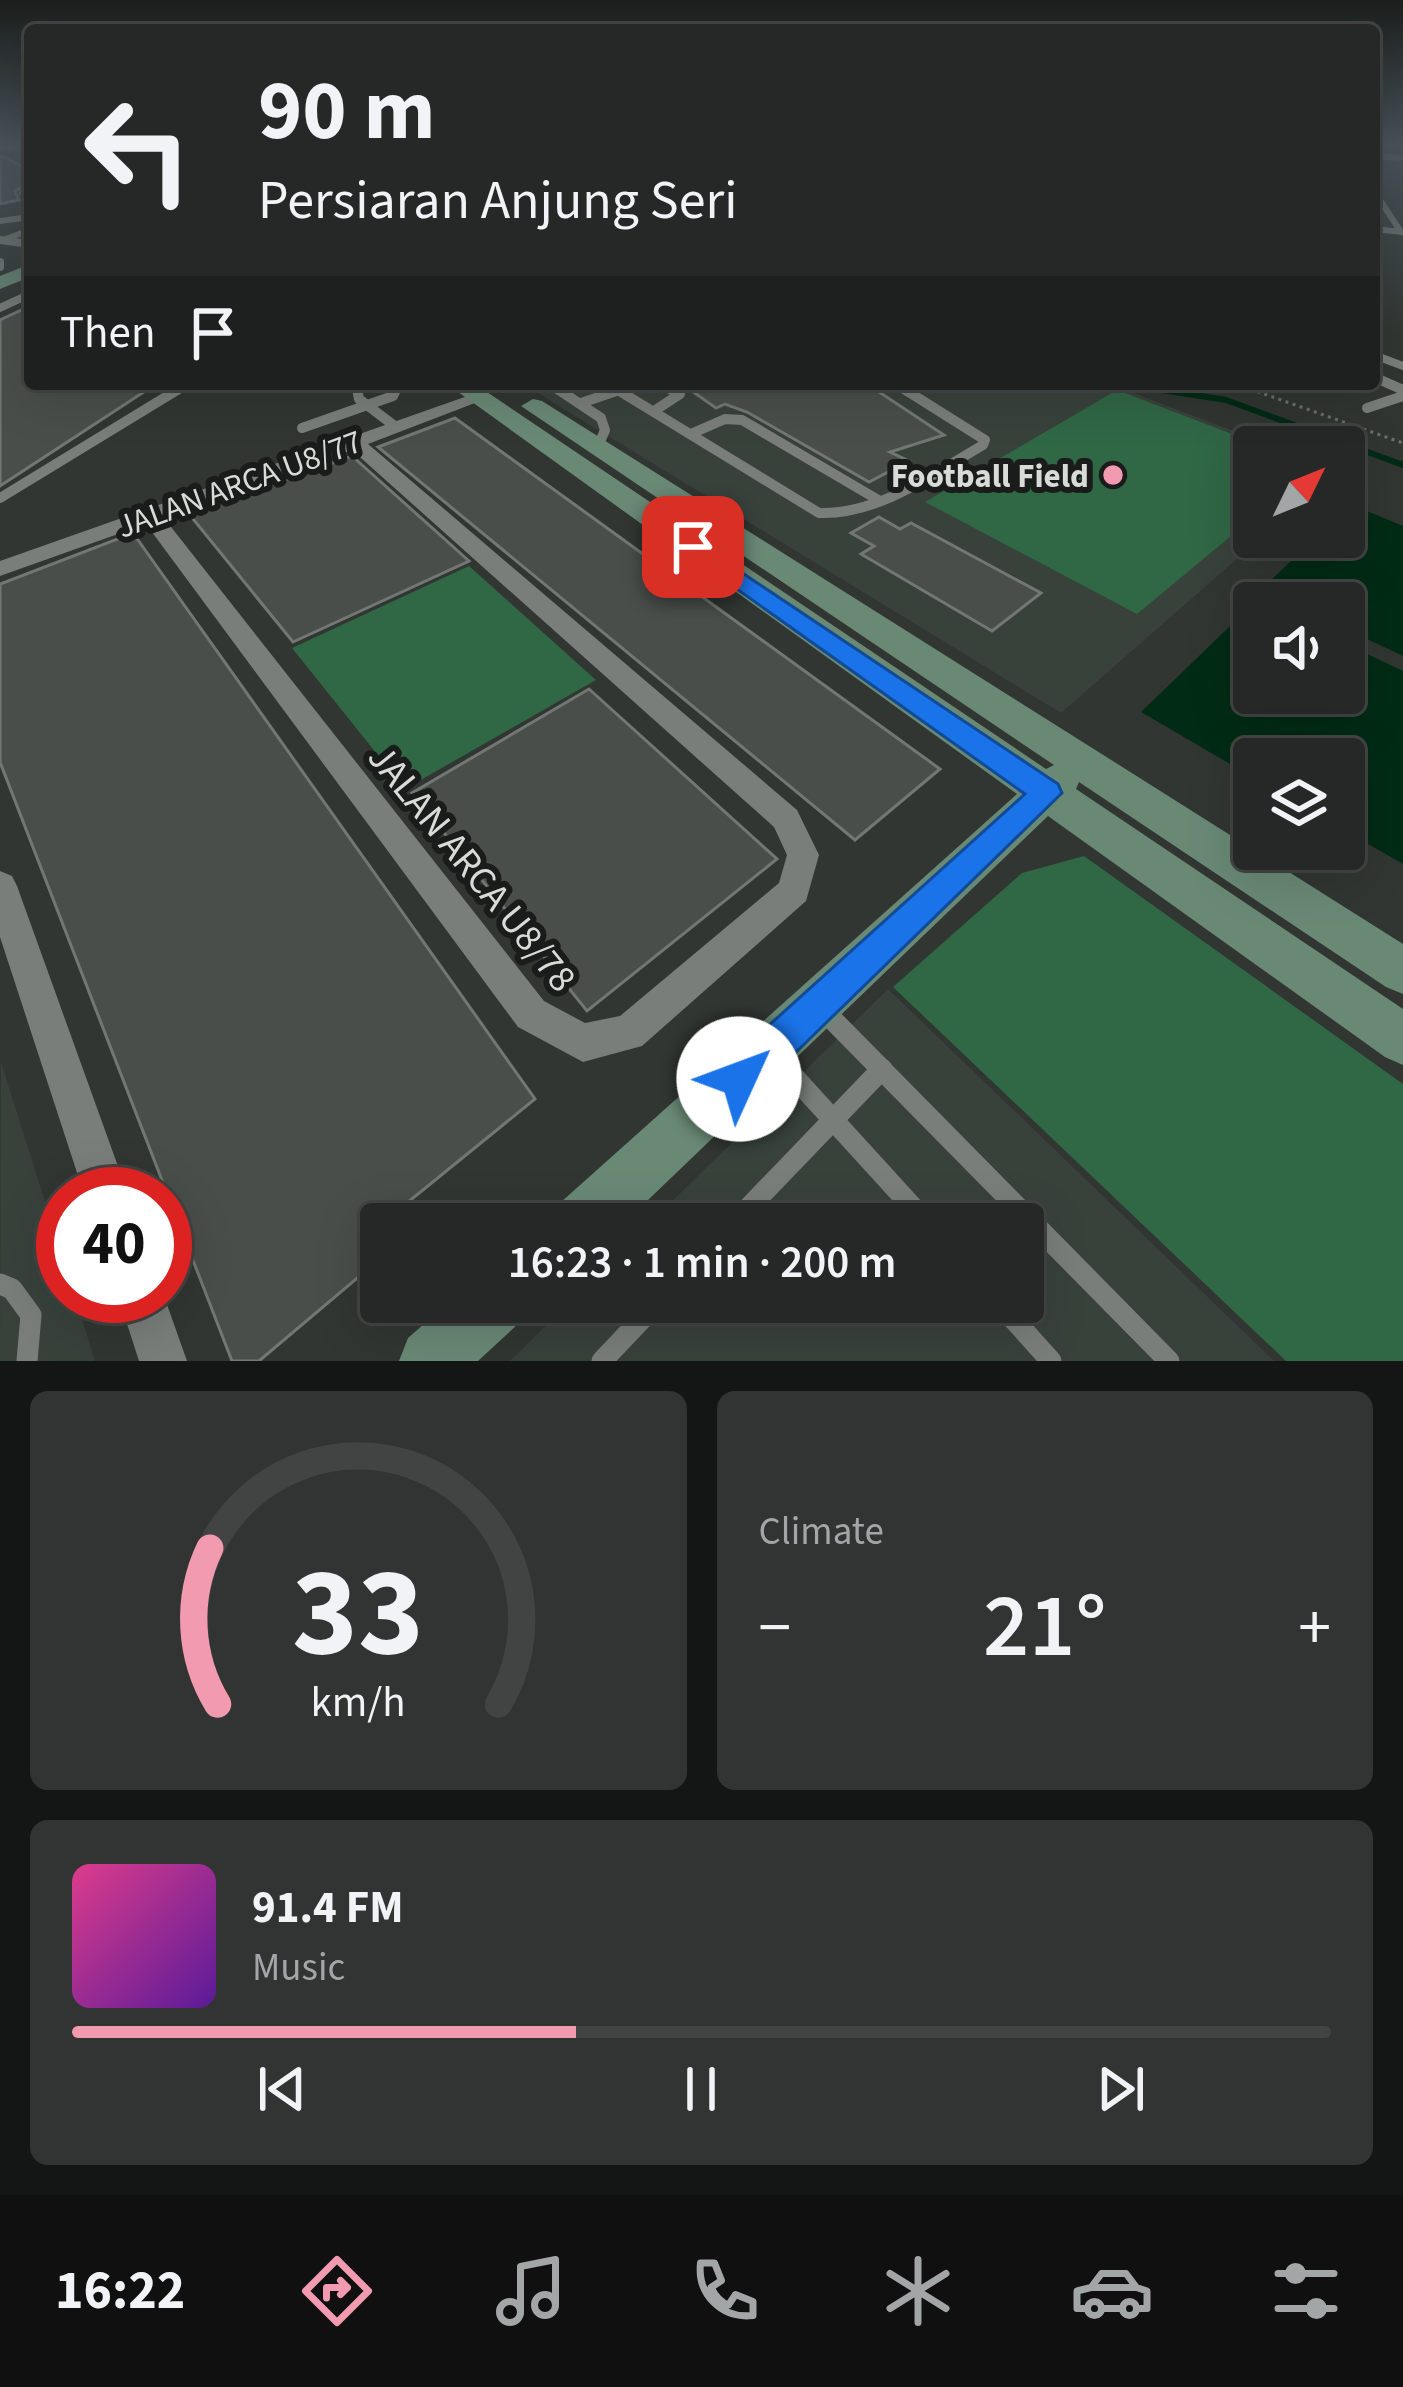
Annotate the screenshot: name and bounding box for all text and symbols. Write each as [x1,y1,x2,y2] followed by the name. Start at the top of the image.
[258,52,436,172] text: 90 m
[60,72,216,228] icon: left
[258,163,738,240] text: Persiaran Anjung Seri
[180,300,246,366] icon: arrive
[60,301,156,365] text: Then
[110,418,369,551] street label: JALAN ARCA U8/77
[1233,426,1365,558] north arrow
[1233,426,1365,870] map controls
[891,453,1089,500] place label: Football Field
[1100,462,1126,488] marker: Football Field
[642,496,744,598] pin
[660,514,726,580] icon: arrive
[1233,582,1365,714] button: sound
[354,732,589,1004] street label: JALAN ARCA U8/78
[1233,738,1365,870] button: layers
[676,1016,802,1142] position arrow
[36,1167,192,1323] speed limit sign: 40
[508,1231,896,1295] text: 16:23 · 1 min · 200 m
[759,1504,884,1560] text: Climate
[292,1525,424,1703] text: 33
[983,1563,1107,1691] text: 21°
[759,1581,791,1675] text: −
[1298,1581,1331,1675] text: +
[311,1671,406,1732] text: km/h
[252,1876,404,1940] text: 91.4 FM
[252,1940,345,1996] text: Music
[249,2056,315,2122] icon: previous
[668,2056,734,2122] icon: pause
[1088,2056,1154,2122] icon: next
[295,2249,379,2333] icon: directions
[489,2249,573,2333] icon: music
[683,2249,767,2333] icon: phone
[876,2249,960,2333] icon: climate
[1070,2249,1154,2333] icon: car
[1264,2249,1348,2333] icon: filters
[55,2253,185,2330] text: 16:22

